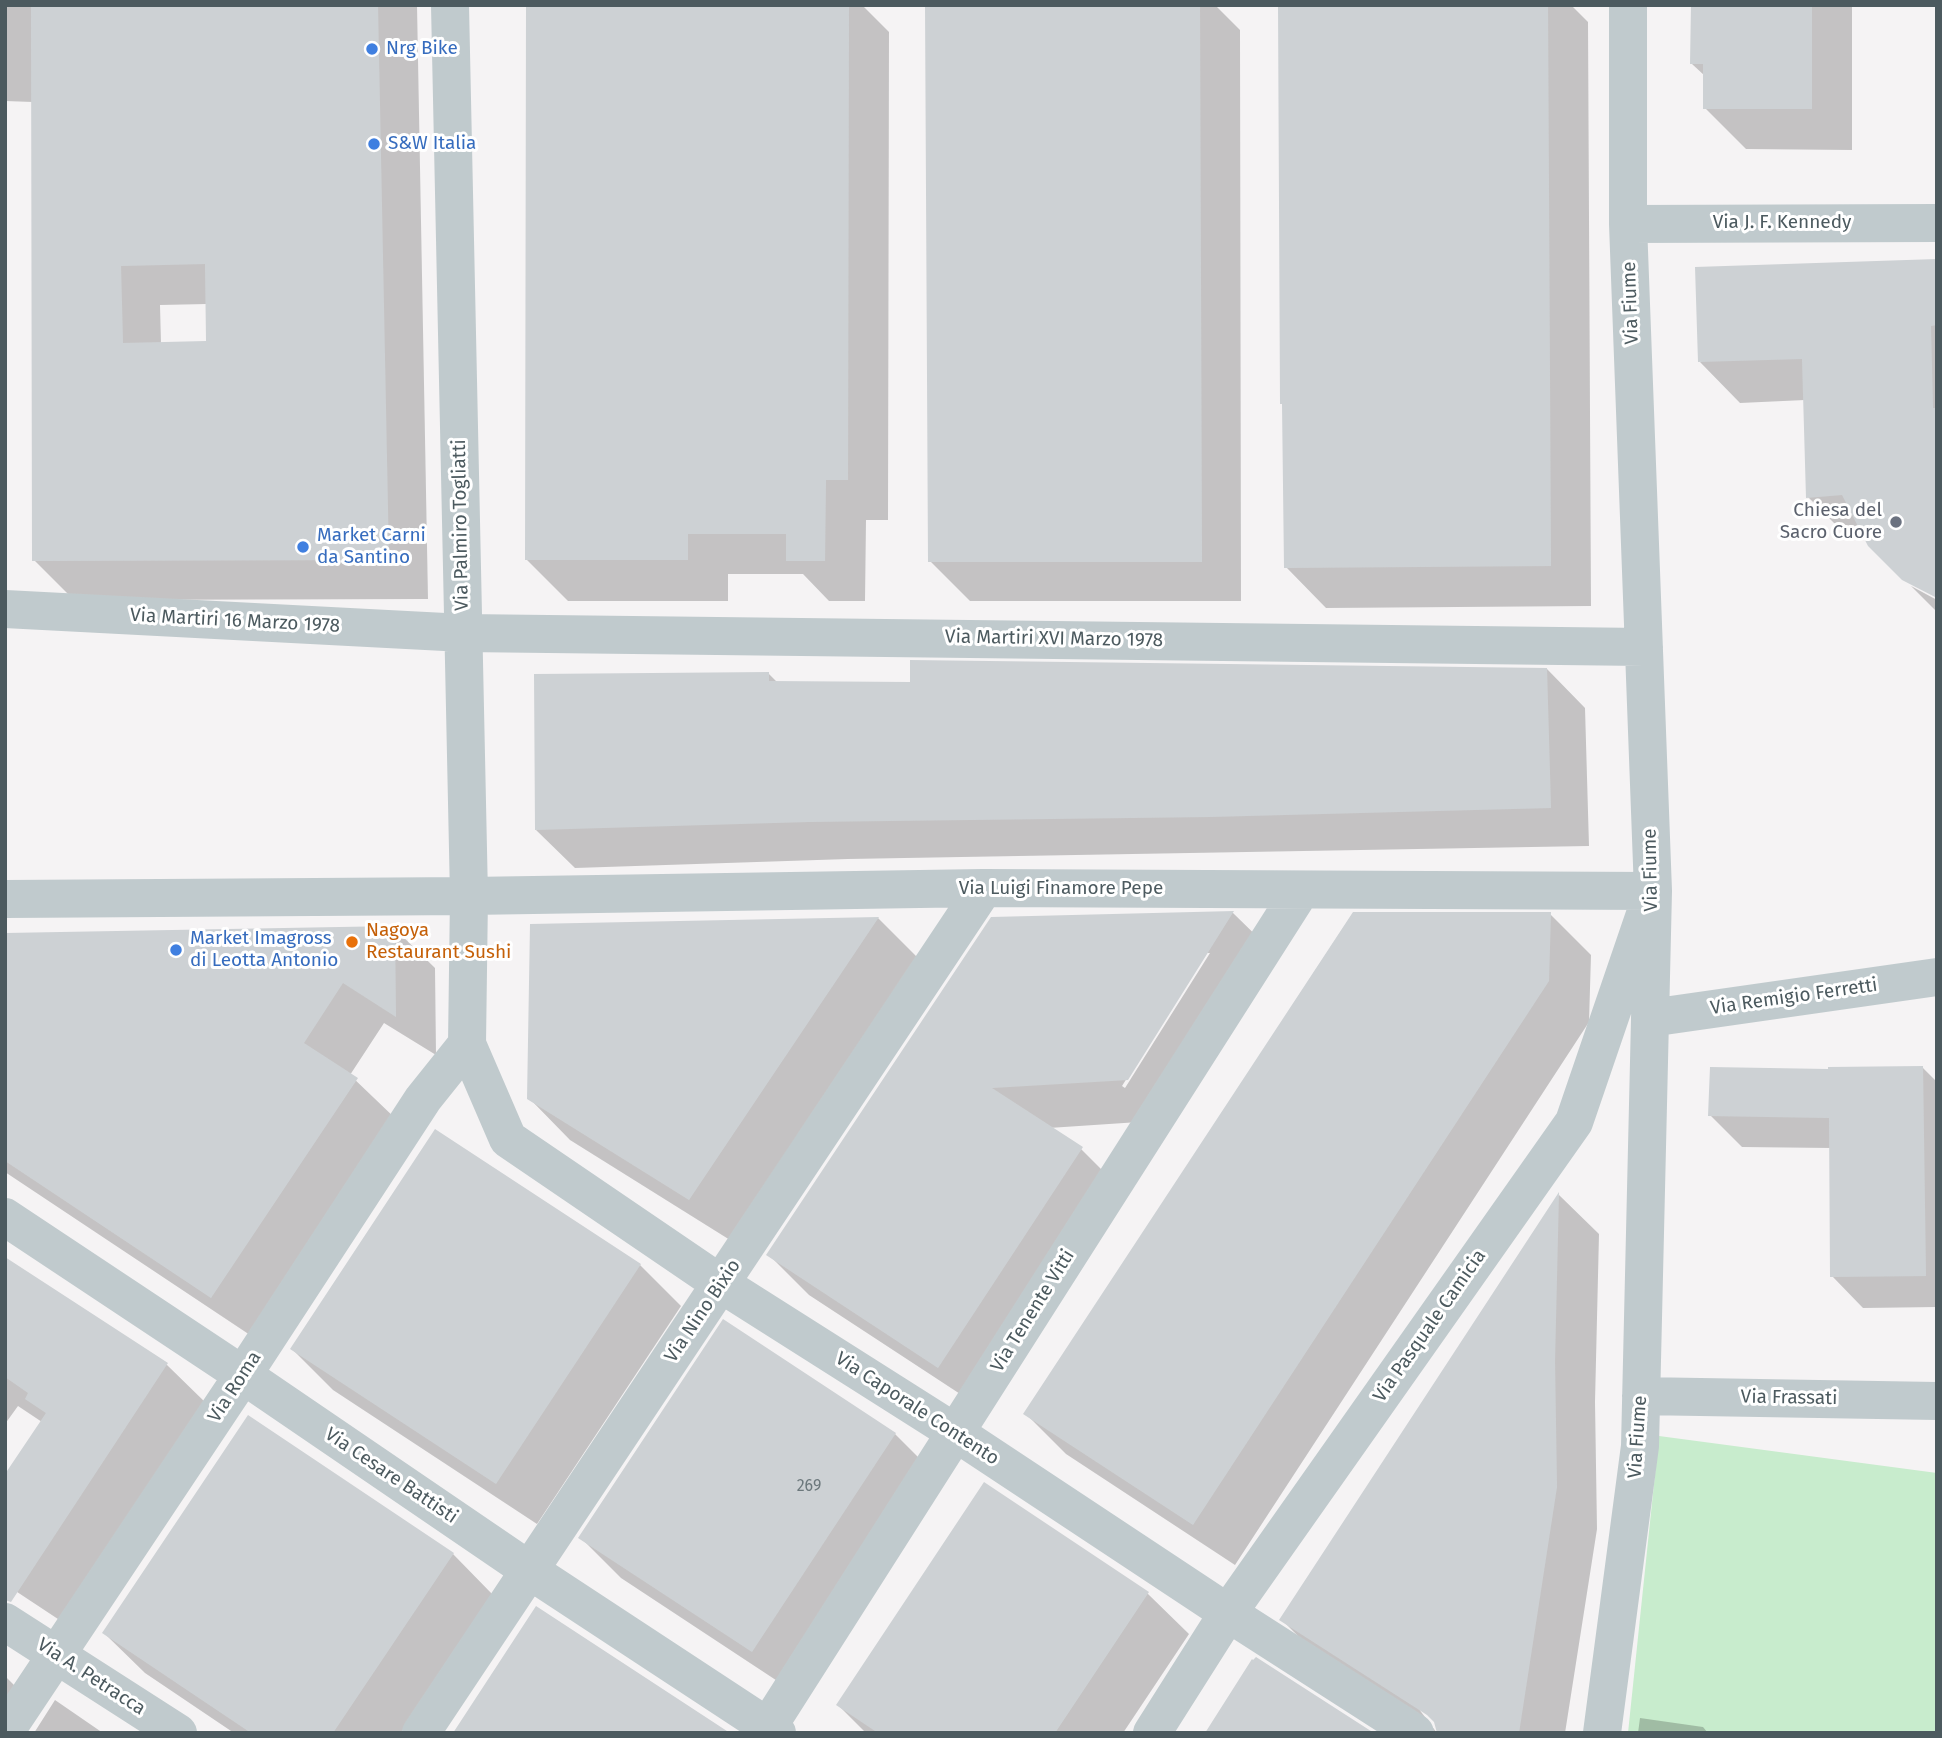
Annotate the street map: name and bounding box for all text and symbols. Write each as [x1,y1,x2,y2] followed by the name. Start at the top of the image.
[386,38,458,60] place label: Nrg Bike
[364,41,380,57] marker: Nrg Bike
[388,133,476,155] place label: S&W Italia
[366,136,382,152] marker: S&W Italia
[1713,212,1851,234] street label: Via J. F. Kennedy
[1618,261,1644,345] street label: Via Fiume
[448,439,474,611] street label: Via Palmiro Togliatti
[1780,500,1882,544] place label: Chiesa del Sacro Cuore
[1888,514,1904,530] marker: Chiesa del Sacro Cuore
[317,525,426,569] place label: Market Carni da Santino
[295,539,311,555] marker: Market Carni da Santino
[130,604,340,638] street label: Via Martiri 16 Marzo 1978
[945,626,1163,652] street label: Via Martiri XVI Marzo 1978
[1639,828,1663,912] street label: Via Fiume
[959,878,1163,900] street label: Via Luigi Finamore Pepe
[366,920,511,964] place label: Nagoya Restaurant Sushi
[190,928,338,972] place label: Market Imagross di Leotta Antonio
[344,934,360,950] marker: Nagoya Restaurant Sushi
[168,942,184,958] marker: Market Imagross di Leotta Antonio
[1709,974,1879,1020] street label: Via Remigio Ferretti
[1369,1245,1491,1407] street label: Via Pasquale Camicia
[986,1246,1080,1376] street label: Via Tenente Vitti
[660,1255,746,1367] street label: Via Nino Bixio
[204,1347,266,1427] street label: Via Roma
[831,1348,1003,1470] street label: Via Caporale Contento
[1740,1386,1838,1410] street label: Via Frassati
[1624,1395,1652,1479] street label: Via Fiume
[320,1423,462,1529] street label: Via Cesare Battisti
[797,1477,821,1497] house number: 269
[33,1634,149,1720] street label: Via A. Petracca

